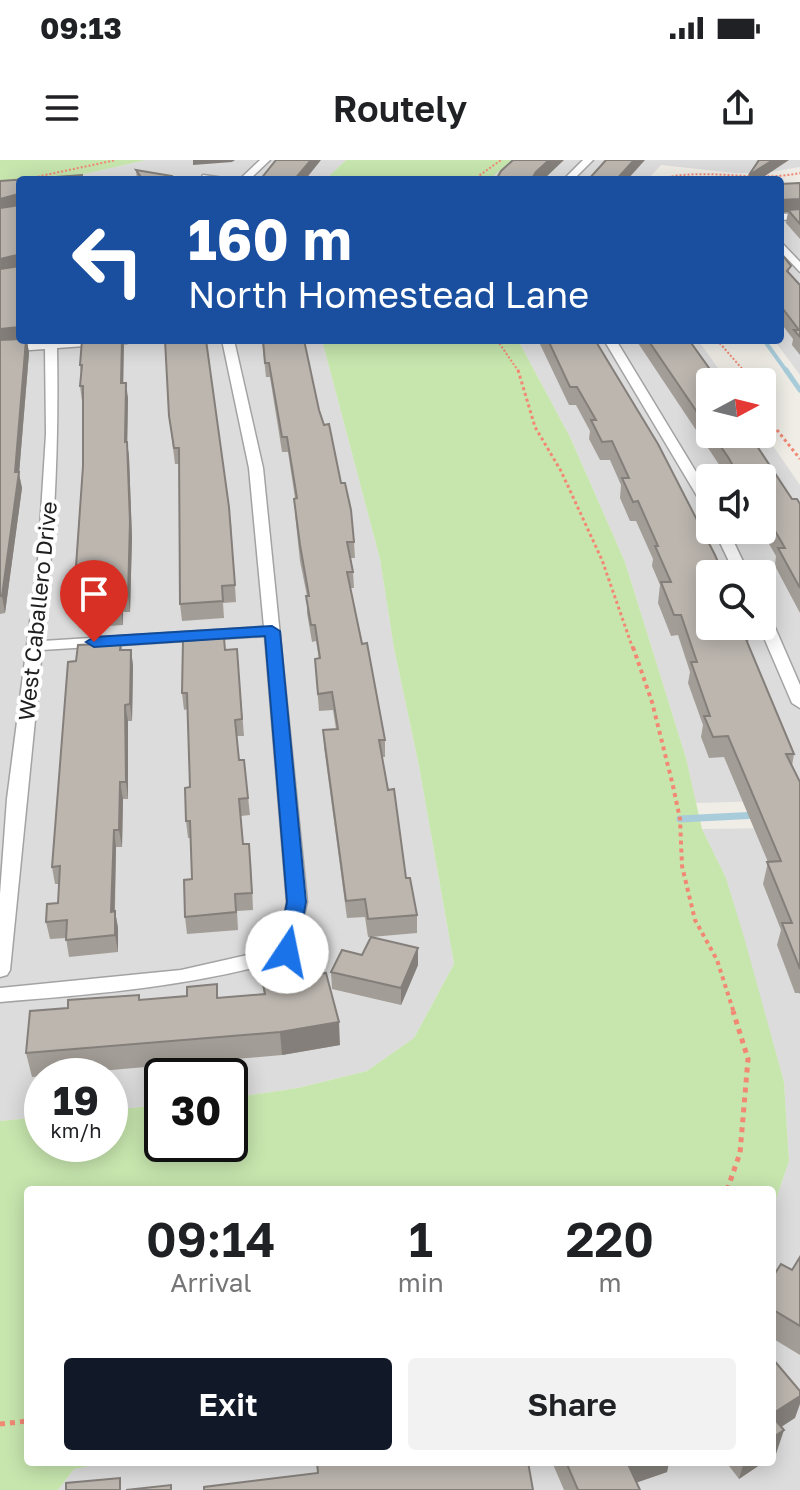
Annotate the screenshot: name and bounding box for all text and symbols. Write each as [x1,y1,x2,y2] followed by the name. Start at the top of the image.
[40,10,122,46] text: 09:13
[40,86,84,130] icon: menu
[716,86,760,130] icon: share
[333,87,467,130] text: Routely
[188,205,352,272] text: 160 m
[56,208,160,312] icon: left
[188,273,589,316] text: North Homestead Lane
[696,368,776,448] north arrow
[696,368,776,640] map controls
[696,464,776,544] button: sound
[12,500,62,722] street label: West Caballero Drive
[60,560,128,642] pin
[696,560,776,640] button: search
[72,572,116,616] icon: arrive
[245,910,329,994] position arrow
[144,1058,248,1162] speed limit sign: 30
[53,1076,99,1124] text: 19
[51,1118,101,1142] text: km/h
[146,1210,276,1268] text: 09:14
[409,1210,433,1268] text: 1
[566,1210,654,1268] text: 220
[170,1267,252,1298] text: Arrival
[398,1267,444,1298] text: min
[598,1267,621,1298] text: m
[64,1358,392,1450] button: Exit
[408,1358,736,1450] button: Share

